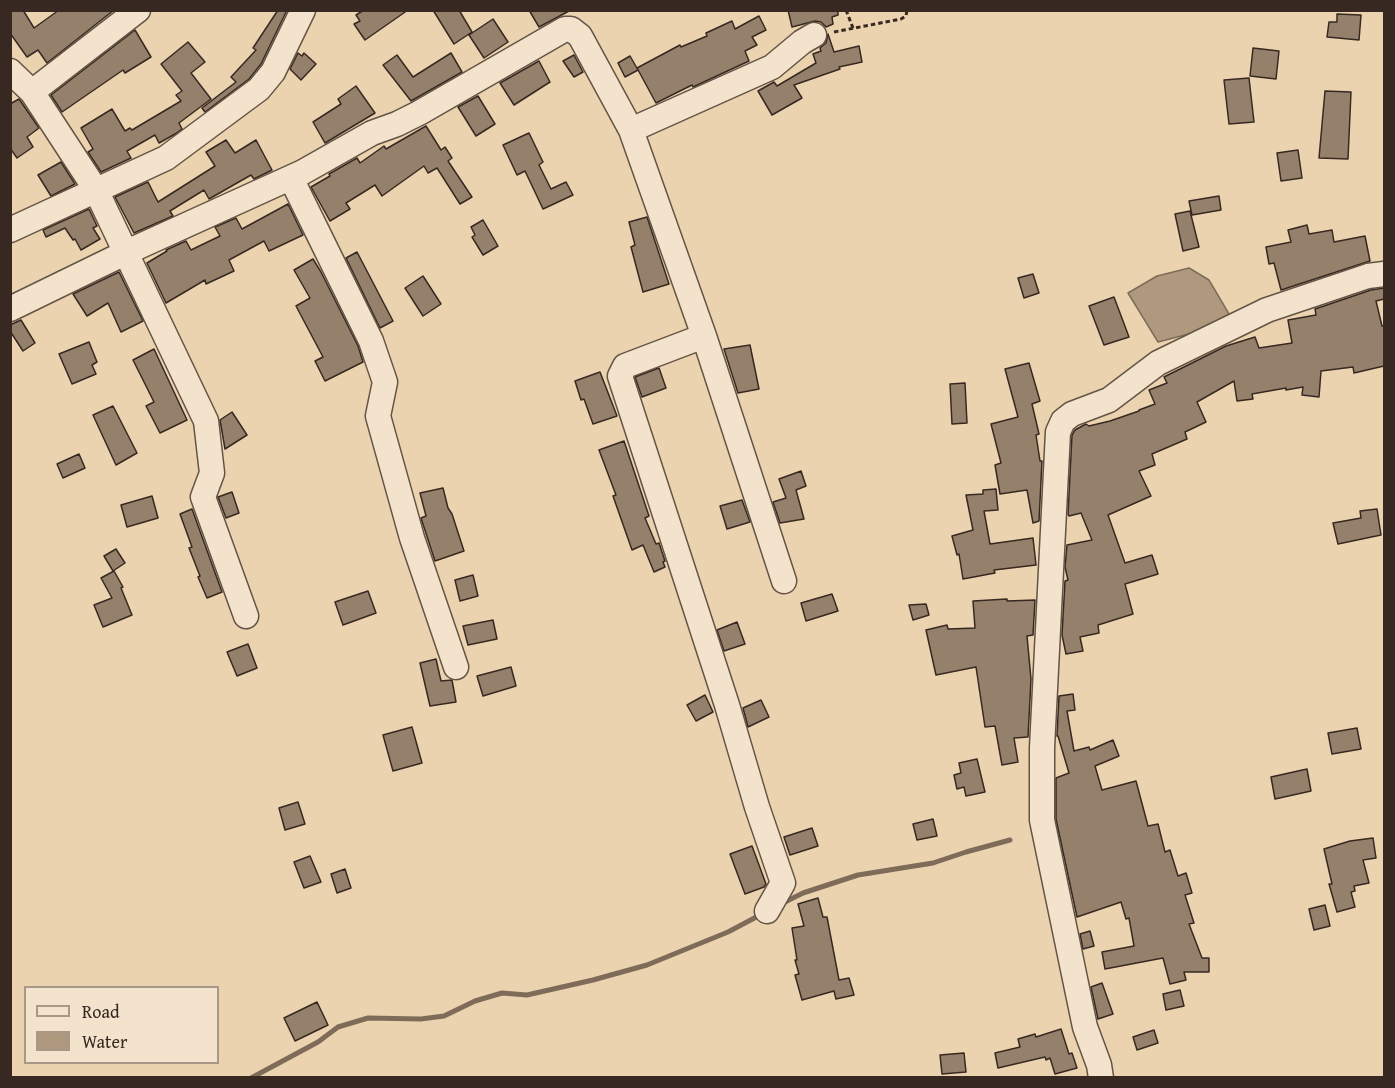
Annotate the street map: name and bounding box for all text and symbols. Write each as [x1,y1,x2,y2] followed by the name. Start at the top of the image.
[24,986,219,1064] legend
[82,998,120,1025] text: Road
[82,1028,127,1055] text: Water

